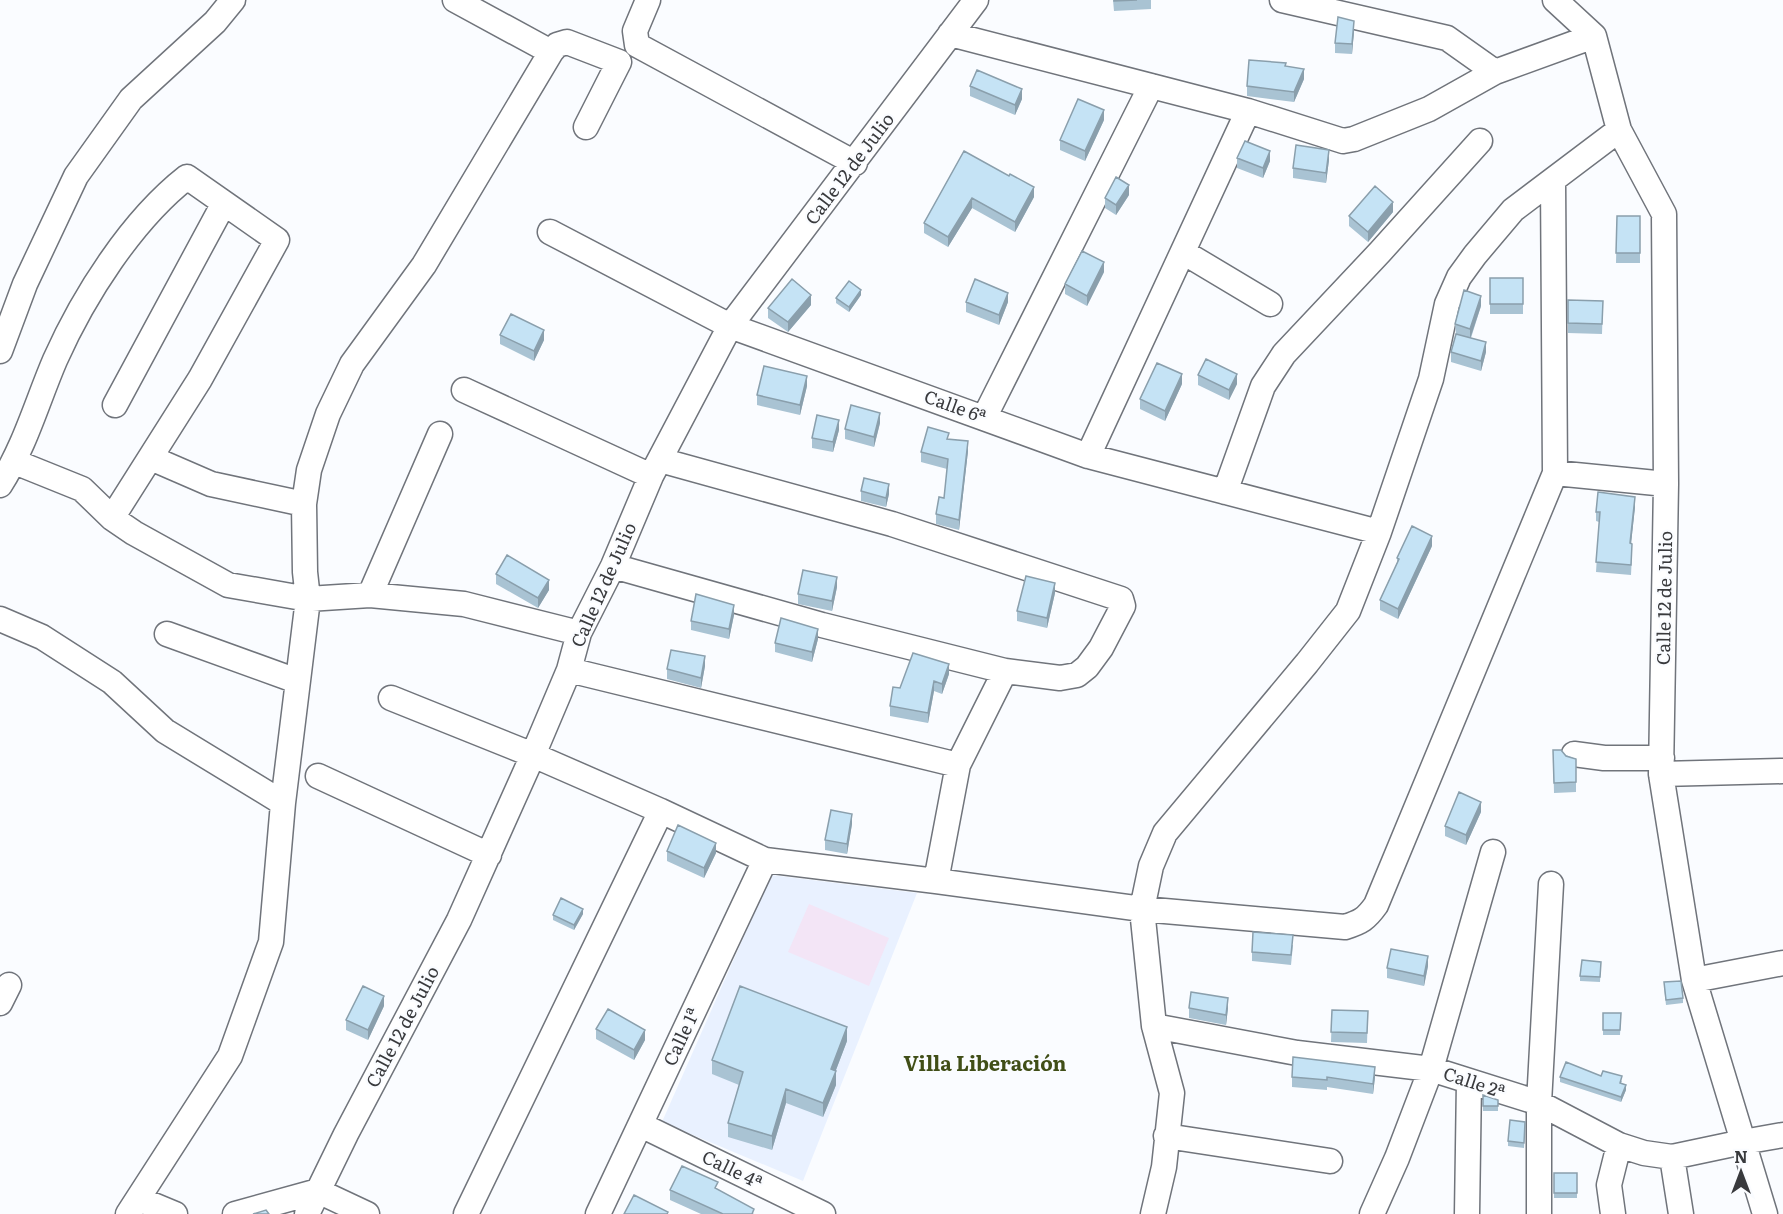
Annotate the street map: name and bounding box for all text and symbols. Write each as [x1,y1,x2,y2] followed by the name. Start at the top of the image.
[798,106,900,230] street label: Calle 12 de Julio
[921,382,991,429] street label: Calle 6ª
[563,518,642,651] street label: Calle 12 de Julio
[1649,531,1678,665] street label: Calle 12 de Julio
[358,961,445,1092] street label: Calle 12 de Julio
[655,1002,706,1070] street label: Calle 1ª
[904,1047,1067,1077] district label: Villa Liberación
[1440,1059,1509,1104] street label: Calle 2ª
[698,1142,768,1195] street label: Calle 4ª
[1711,1142,1771,1202] north arrow
[1734,1144,1748,1168] text: N

